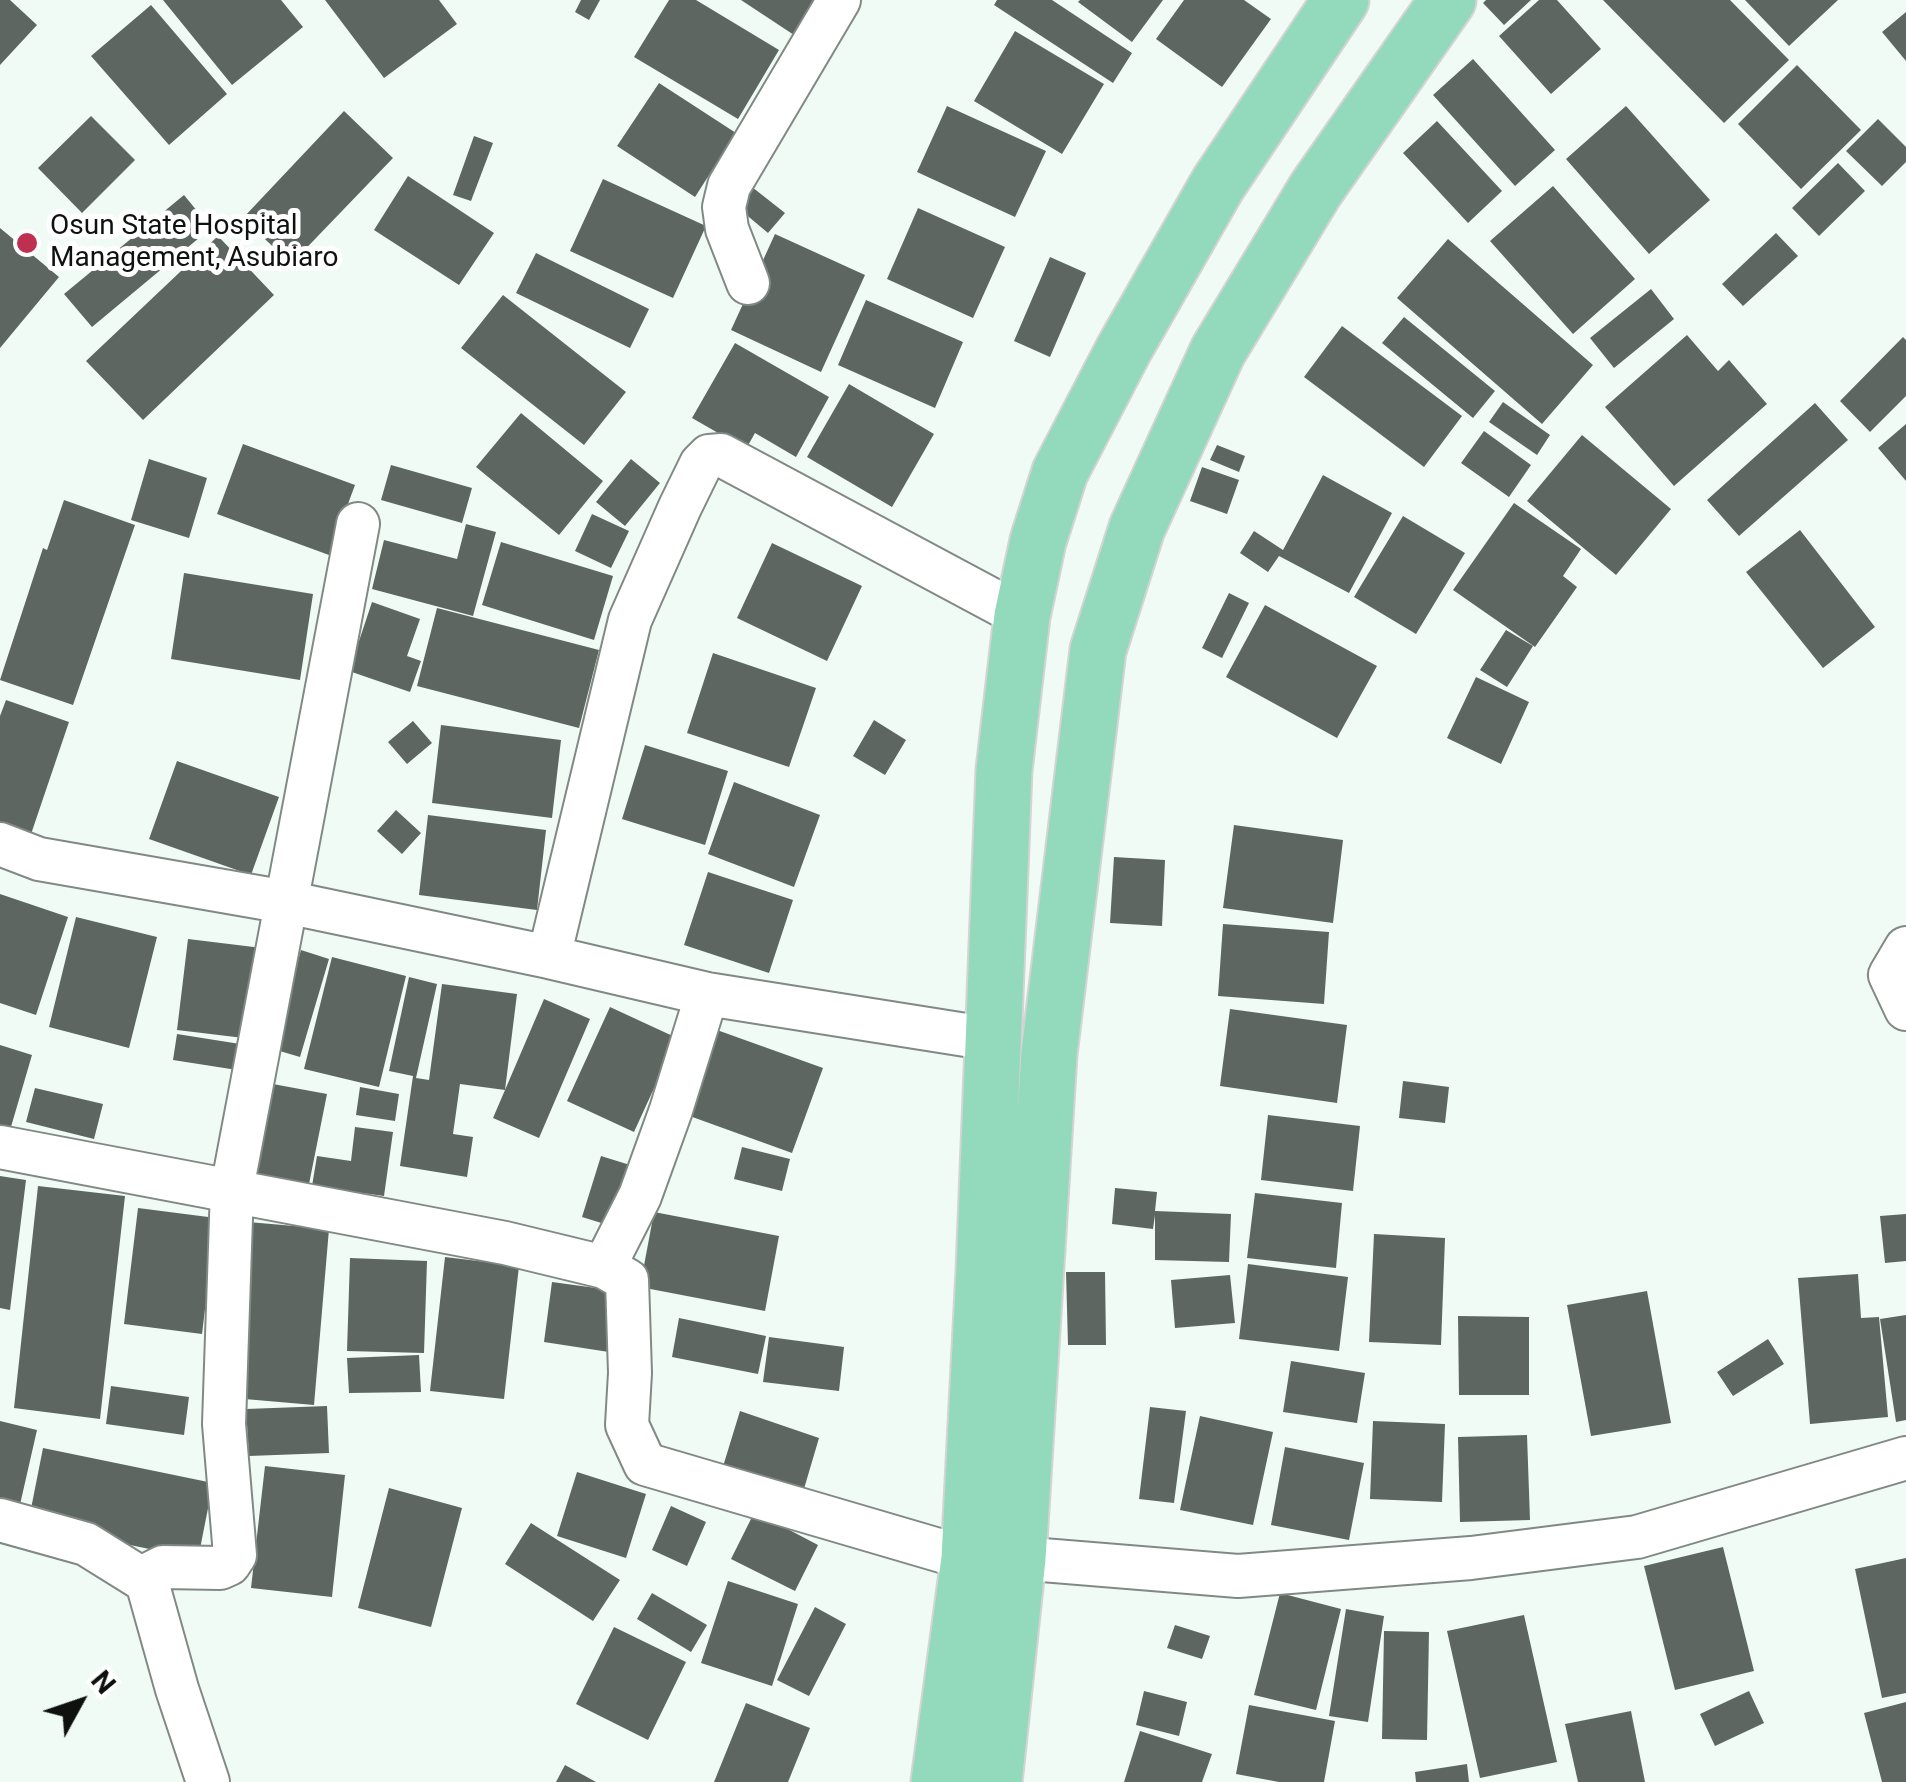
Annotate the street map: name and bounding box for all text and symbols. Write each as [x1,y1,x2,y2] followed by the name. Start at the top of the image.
[50,210,339,276] place label: Osun State Hospital Management, Asubiaro
[14,230,40,256] marker: Osun State Hospital Management, Asubiaro
[30,1652,130,1752] north arrow
[84,1664,122,1701] text: N

